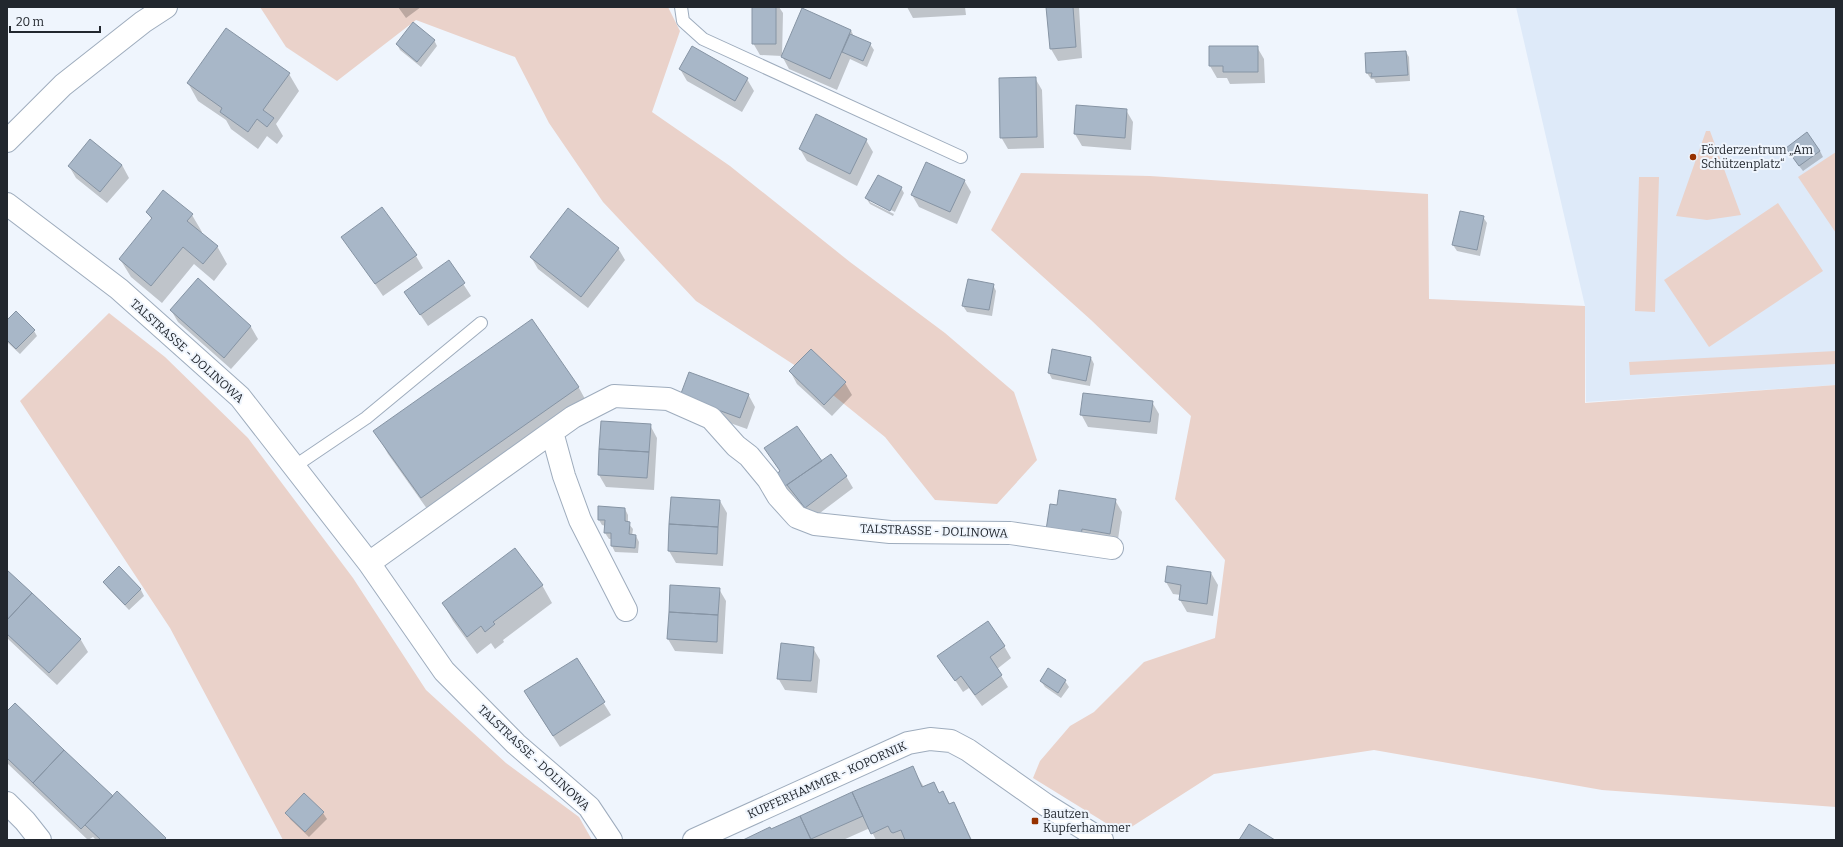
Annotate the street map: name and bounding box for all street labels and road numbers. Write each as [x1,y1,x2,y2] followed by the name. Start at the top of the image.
[127,296,247,406] street label: TALSTRASSE - DOLINOWA
[860,521,1009,541] street label: TALSTRASSE - DOLINOWA
[475,702,593,814] street label: TALSTRASSE - DOLINOWA
[745,738,909,822] street label: KUPFERHAMMER - KOPORNIK

